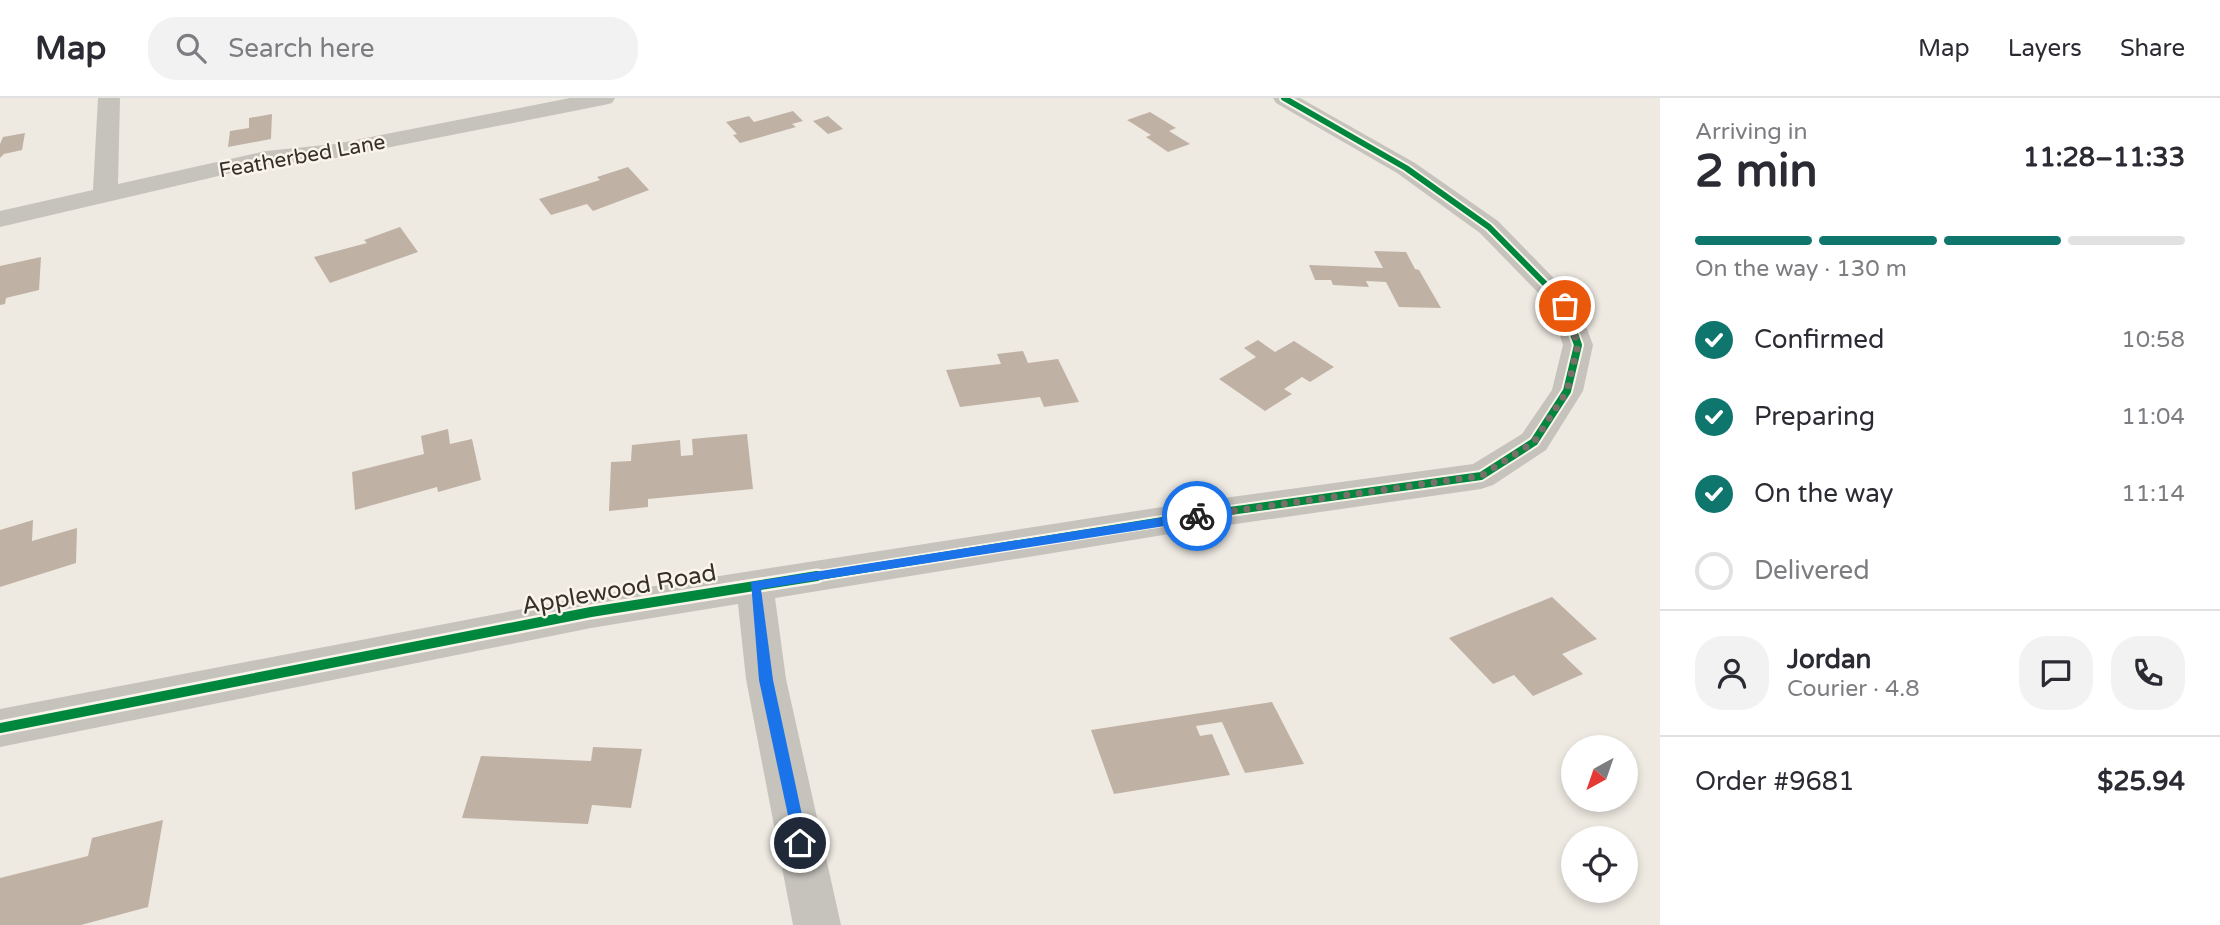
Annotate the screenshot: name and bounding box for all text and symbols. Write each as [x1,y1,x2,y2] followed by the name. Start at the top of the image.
[148,17,638,80] search box
[35,29,106,68] text: Map
[172,29,210,67] icon: search
[228,33,374,64] text: Search here
[1918,34,1970,63] text: Map
[2008,34,2082,63] text: Layers
[2120,34,2185,63] text: Share
[1695,118,1808,146] text: Arriving in
[217,130,387,183] street label: Featherbed Lane
[2023,142,2185,173] text: 11:28–11:33
[1695,144,1818,199] text: 2 min
[1695,255,1907,283] text: On the way · 130 m
[1535,276,1595,336] pin
[1546,287,1584,325] icon: bag
[1695,321,1733,359] icon: check
[1754,324,1884,355] text: Confirmed
[2121,326,2185,354] text: 10:58
[1695,398,1733,436] icon: check
[1754,401,1875,432] text: Preparing
[2121,403,2185,431] text: 11:04
[1695,475,1733,513] icon: check
[1754,478,1894,509] text: On the way
[2121,480,2185,508] text: 11:14
[1162,481,1232,551] courier
[1178,497,1216,535] icon: bike
[1754,555,1870,586] text: Delivered
[519,558,719,621] street label: Applewood Road
[1695,636,1769,710] button: person
[2019,636,2093,710] button: chat
[2111,636,2185,710] button: phone
[1787,644,1871,675] text: Jordan
[1787,675,1920,703] text: Courier · 4.8
[1561,735,1638,812] north arrow
[1561,735,1638,903] map controls
[1695,766,1855,797] text: Order #9681
[2097,766,2185,797] text: $25.94
[770,813,830,873] pin
[781,824,819,862] icon: home
[1561,826,1638,903] button: locate

